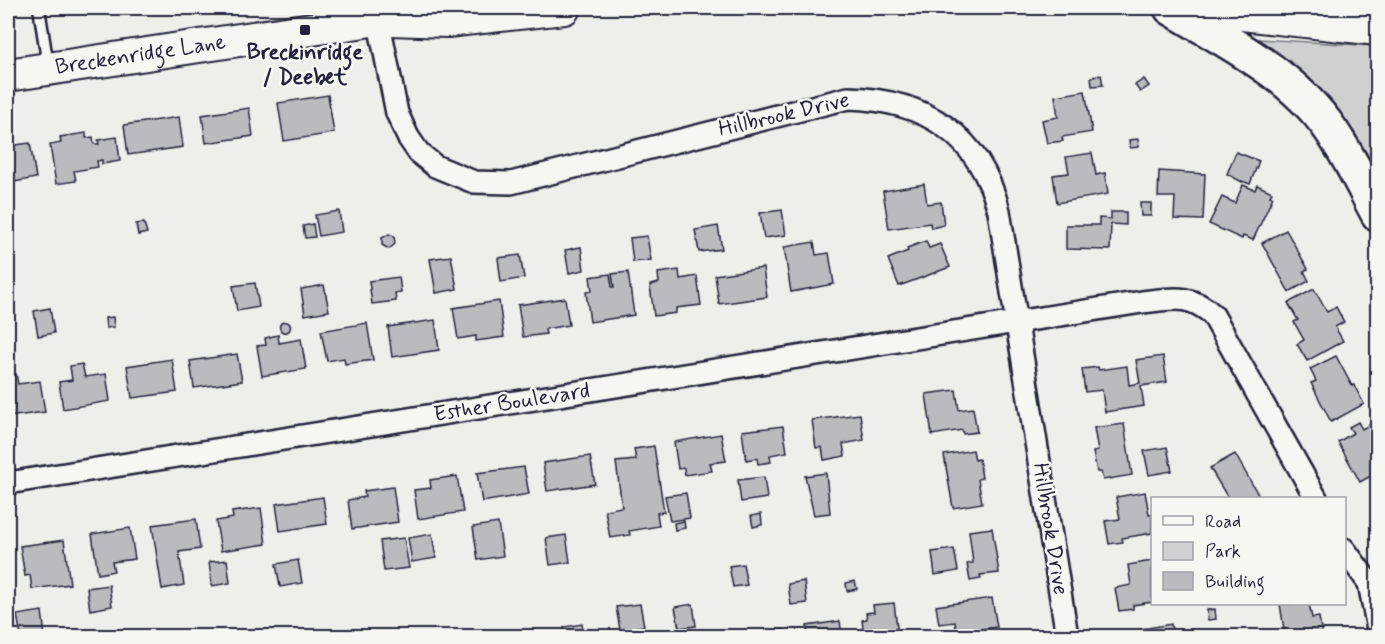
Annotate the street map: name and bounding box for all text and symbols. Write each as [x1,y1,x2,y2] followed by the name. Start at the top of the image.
[298,23,312,37] marker: Breckinridge / Deebet
[53,28,228,82] street label: Breckenridge Lane
[247,39,363,92] place label: Breckinridge / Deebet
[716,86,852,144] street label: Hillbrook Drive
[432,377,592,429] street label: Esther Boulevard
[1026,461,1074,597] street label: Hillbrook Drive
[1151,497,1346,605] legend
[1205,510,1241,534] text: Road
[1205,540,1241,564] text: Park
[1205,570,1265,596] text: Building

